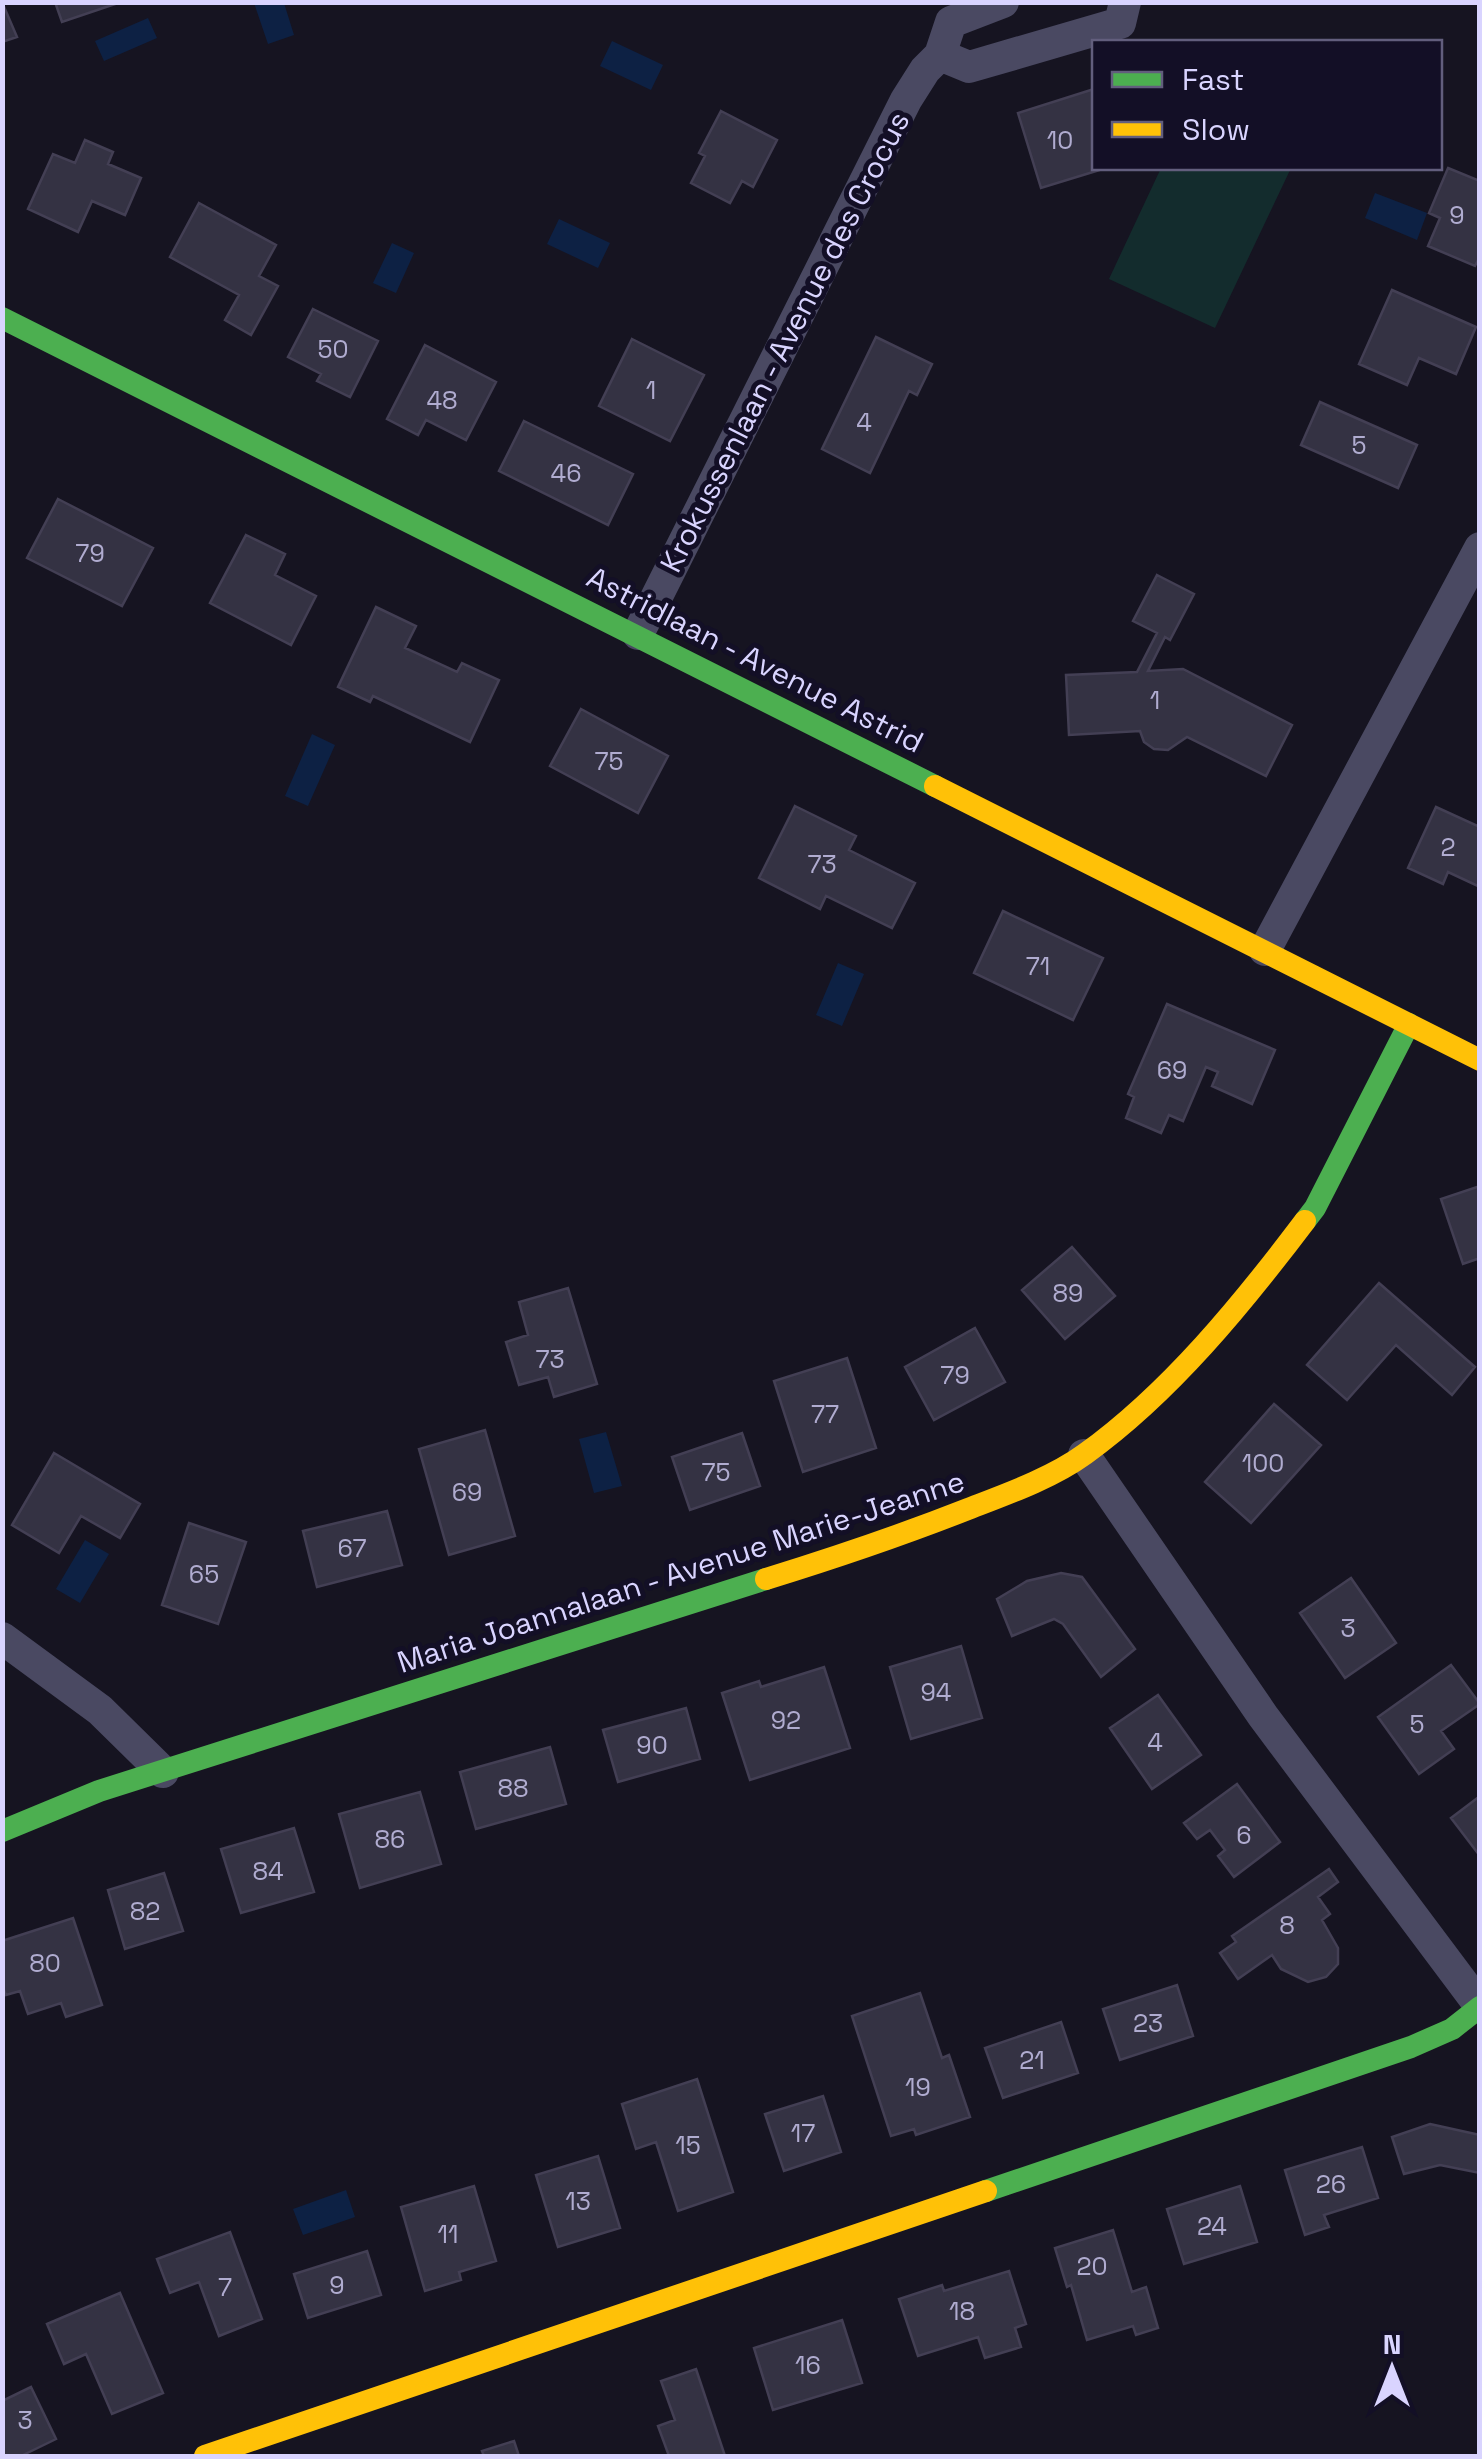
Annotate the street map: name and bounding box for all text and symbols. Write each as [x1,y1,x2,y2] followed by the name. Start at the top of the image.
[1092,40,1442,170] legend
[1182,60,1244,99] text: Fast
[651,105,918,579] street label: Krokussenlaan - Avenue des Crocus
[1182,110,1250,149] text: Slow
[1047,124,1073,156] house number: 10
[1449,199,1465,231] house number: 9
[317,333,349,365] house number: 50
[646,374,656,406] house number: 1
[426,384,458,416] house number: 48
[856,406,872,438] house number: 4
[1352,429,1366,461] house number: 5
[551,457,581,489] house number: 46
[75,537,105,569] house number: 79
[580,558,930,762] street label: Astridlaan - Avenue Astrid
[1150,684,1160,716] house number: 1
[594,745,624,777] house number: 75
[1440,831,1456,863] house number: 2
[807,848,837,880] house number: 73
[1026,950,1050,982] house number: 71
[1157,1054,1187,1086] house number: 69
[1053,1277,1083,1309] house number: 89
[535,1343,565,1375] house number: 73
[940,1359,970,1391] house number: 79
[811,1398,839,1430] house number: 77
[1242,1447,1284,1479] house number: 100
[701,1456,731,1488] house number: 75
[392,1461,969,1682] street label: Maria Joannalaan - Avenue Marie-Jeanne
[452,1476,482,1508] house number: 69
[337,1532,367,1564] house number: 67
[189,1558,219,1590] house number: 65
[1340,1612,1356,1644] house number: 3
[921,1676,951,1708] house number: 94
[771,1704,801,1736] house number: 92
[1410,1708,1424,1740] house number: 5
[1147,1726,1163,1758] house number: 4
[636,1729,668,1761] house number: 90
[497,1772,529,1804] house number: 88
[1236,1819,1252,1851] house number: 6
[375,1823,405,1855] house number: 86
[252,1855,284,1887] house number: 84
[130,1895,160,1927] house number: 82
[1279,1909,1295,1941] house number: 8
[29,1947,61,1979] house number: 80
[1133,2007,1163,2039] house number: 23
[1019,2044,1045,2076] house number: 21
[905,2071,931,2103] house number: 19
[791,2117,815,2149] house number: 17
[675,2129,701,2161] house number: 15
[1316,2168,1346,2200] house number: 26
[565,2185,591,2217] house number: 13
[1197,2210,1227,2242] house number: 24
[438,2218,458,2250] house number: 11
[1076,2250,1108,2282] house number: 20
[329,2269,345,2301] house number: 9
[218,2271,232,2303] house number: 7
[949,2295,975,2327] house number: 18
[1342,2319,1442,2419] north arrow
[1383,2326,1401,2362] text: N
[795,2349,821,2381] house number: 16
[17,2404,33,2436] house number: 3

